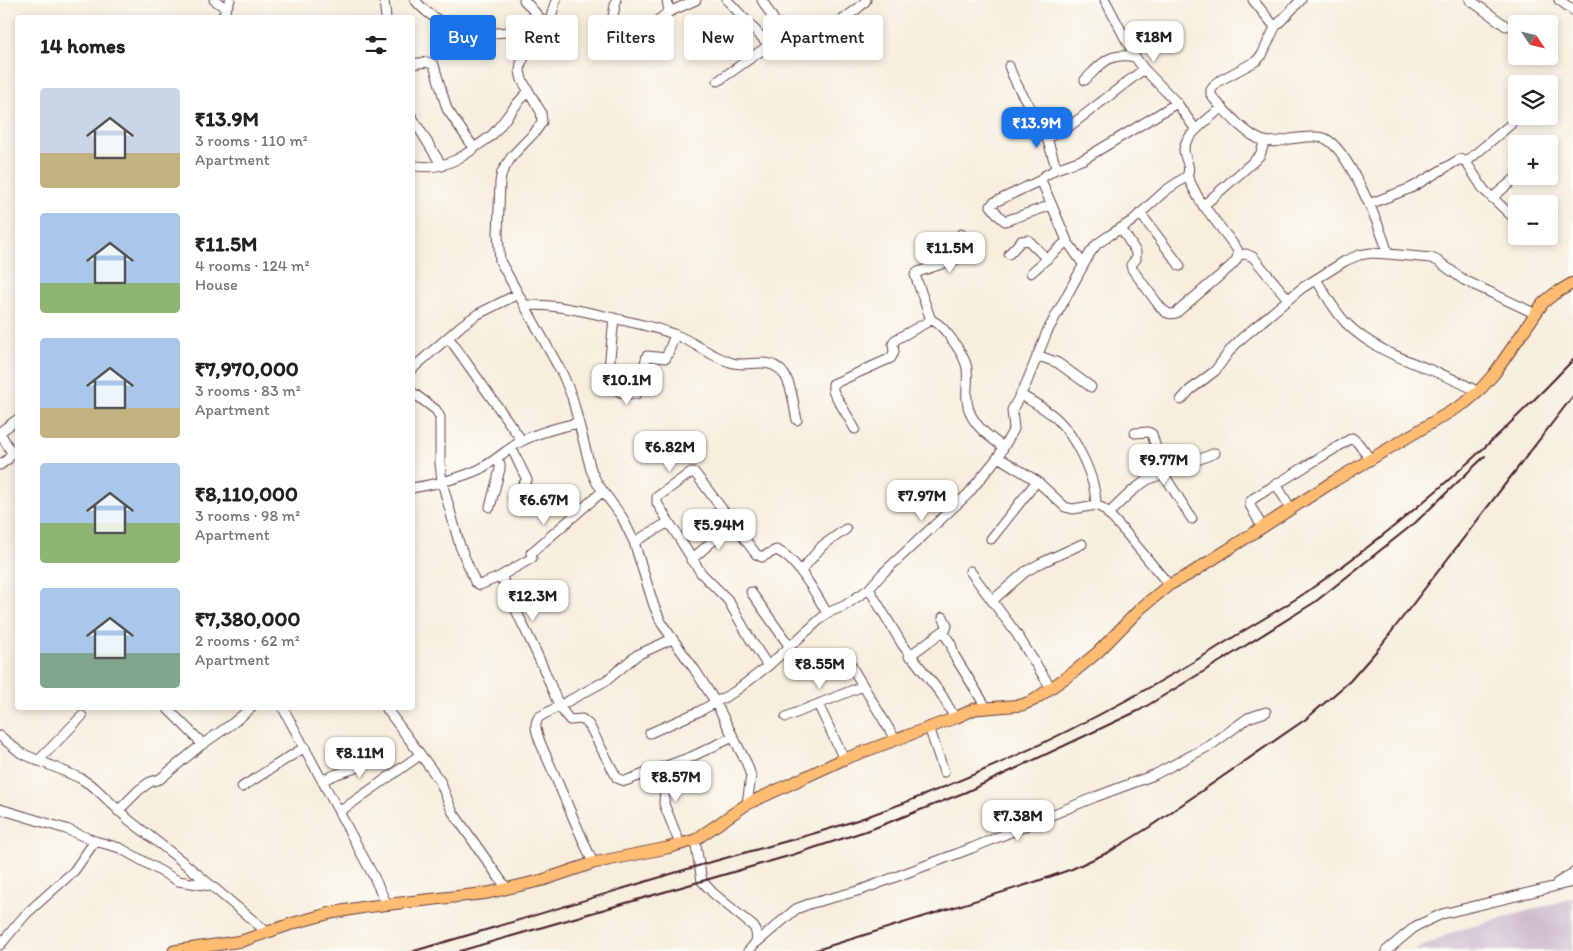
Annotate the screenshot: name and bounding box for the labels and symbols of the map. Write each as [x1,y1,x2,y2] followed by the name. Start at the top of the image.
[1508,15,1558,65] north arrow
[1124,20,1184,63] pin: ₹18M
[996,106,1078,149] pin: ₹13.9M
[909,232,991,274] pin: ₹11.5M
[586,364,668,406] pin: ₹10.1M
[629,430,711,473] pin: ₹6.82M
[1123,444,1205,486] pin: ₹9.77M
[881,480,963,522] pin: ₹7.97M
[503,484,585,526] pin: ₹6.67M
[678,508,760,551] pin: ₹5.94M
[492,580,574,622] pin: ₹12.3M
[779,648,861,690] pin: ₹8.55M
[319,736,401,779] pin: ₹8.11M
[635,760,717,803] pin: ₹8.57M
[977,800,1059,842] pin: ₹7.38M

